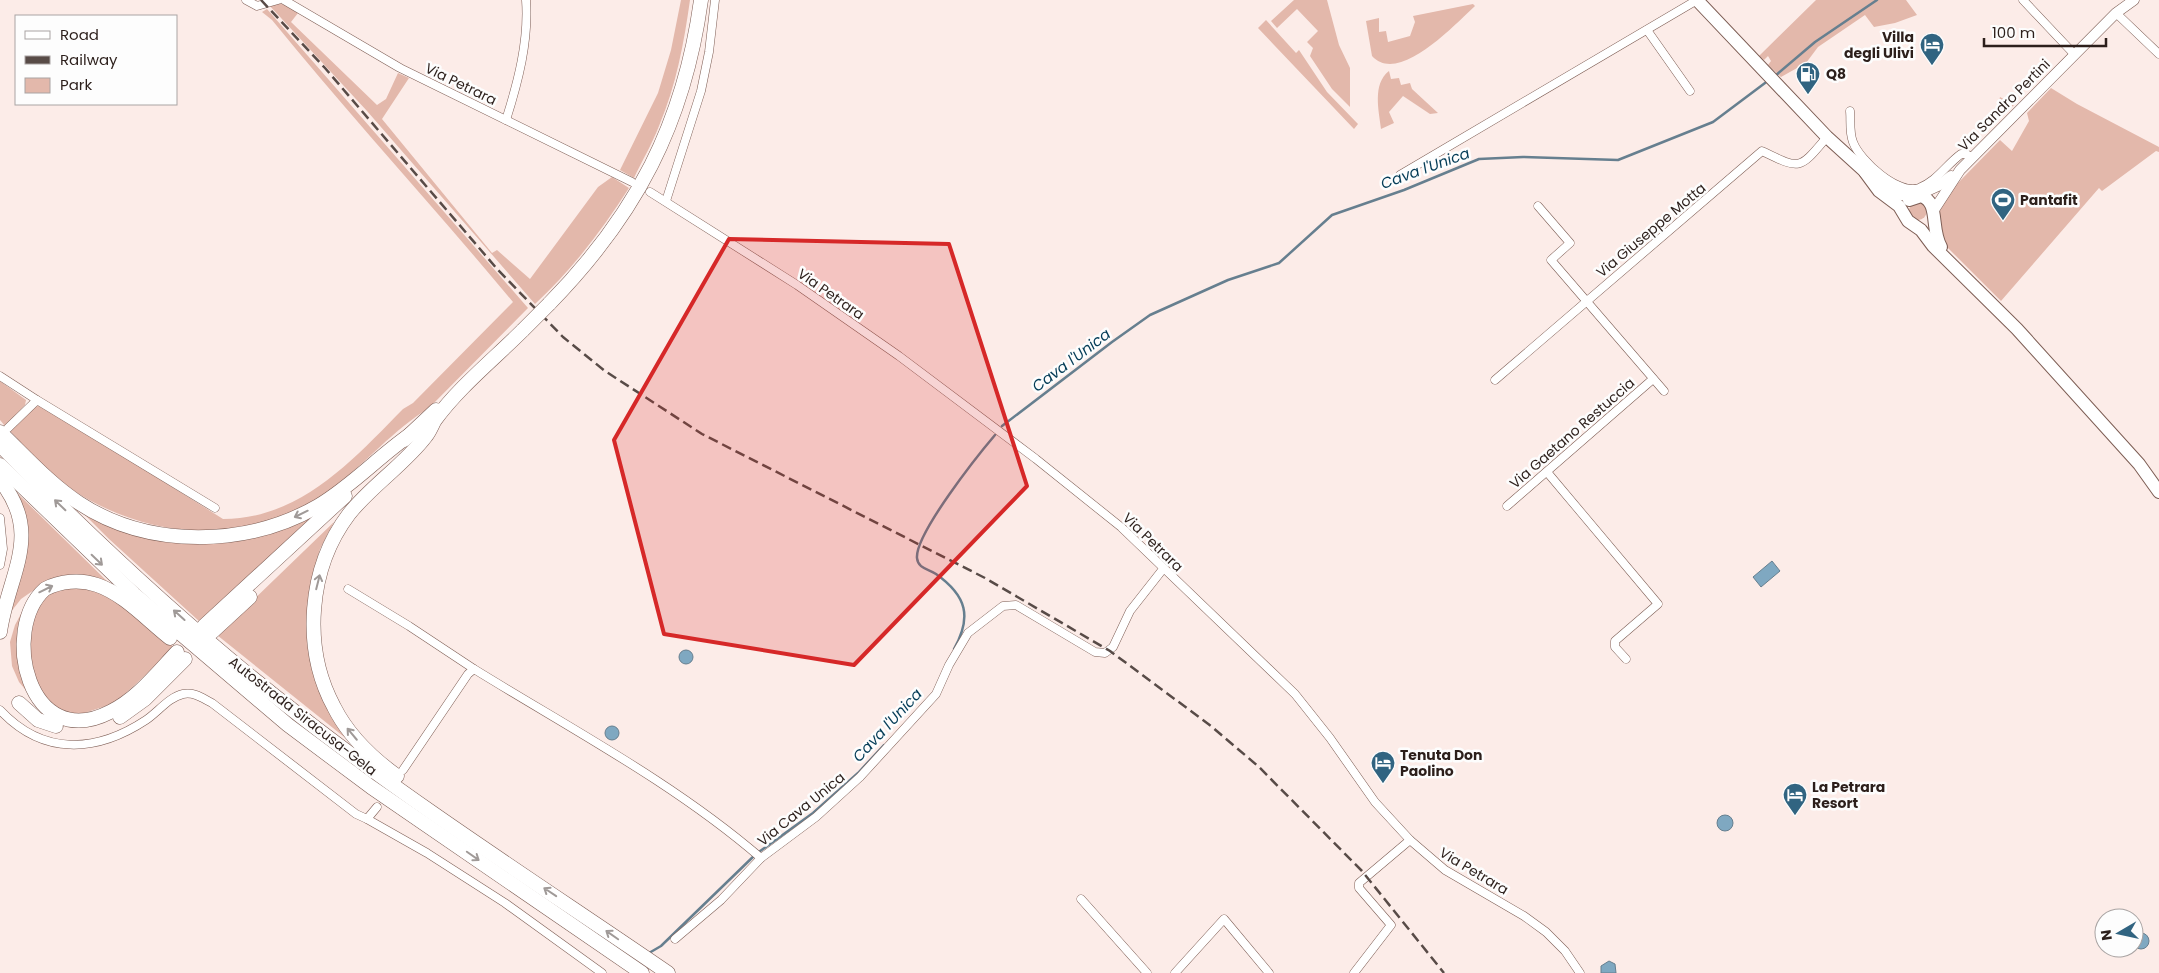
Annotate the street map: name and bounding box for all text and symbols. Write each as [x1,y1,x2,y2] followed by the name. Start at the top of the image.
[15,15,178,105] legend
[1984,15,2106,47] scale bar
[1992,22,2035,43] text: 100 m
[60,24,99,45] text: Road
[1844,27,1914,63] place label: Villa degli Ulivi
[1919,32,1945,66] hotel icon: Villa degli Ulivi
[60,49,118,70] text: Railway
[1953,54,2055,156] street label: Via Sandro Pertini
[422,58,500,110] street label: Via Petrara
[1795,61,1821,95] fuel station icon: Q8
[1826,64,1846,84] place label: Q8
[60,74,92,95] text: Park
[1377,142,1473,194] water label: Cava l'Unica
[1592,178,1710,282] street label: Via Giuseppe Motta
[1990,187,2016,221] sports icon: Pantafit
[2020,190,2078,210] place label: Pantafit
[794,264,868,324] street label: Via Petrara
[1027,323,1115,397] water label: Cava l'Unica
[1505,373,1639,493] street label: Via Gaetano Restuccia
[54,498,66,511] one-way arrow
[1118,508,1188,576] street label: Via Petrara
[294,509,309,519] one-way arrow
[91,554,104,566] one-way arrow
[314,574,323,590] one-way arrow
[38,584,53,593] one-way arrow
[172,609,185,621] one-way arrow
[225,652,381,780] street label: Autostrada Siracusa-Gela
[847,684,927,766] water label: Cava l'Unica
[347,728,358,741] one-way arrow
[1400,745,1482,781] place label: Tenuta Don Paolino
[1370,750,1396,784] hotel icon: Tenuta Don Paolino
[753,767,849,851] street label: Via Cava Unica
[1812,777,1885,813] place label: La Petrara Resort
[1782,782,1808,816] hotel icon: La Petrara Resort
[1436,843,1512,899] street label: Via Petrara
[465,851,479,861] one-way arrow
[543,887,557,897] one-way arrow
[2094,908,2144,958] north arrow
[2095,928,2117,942] text: N
[605,930,619,940] one-way arrow

